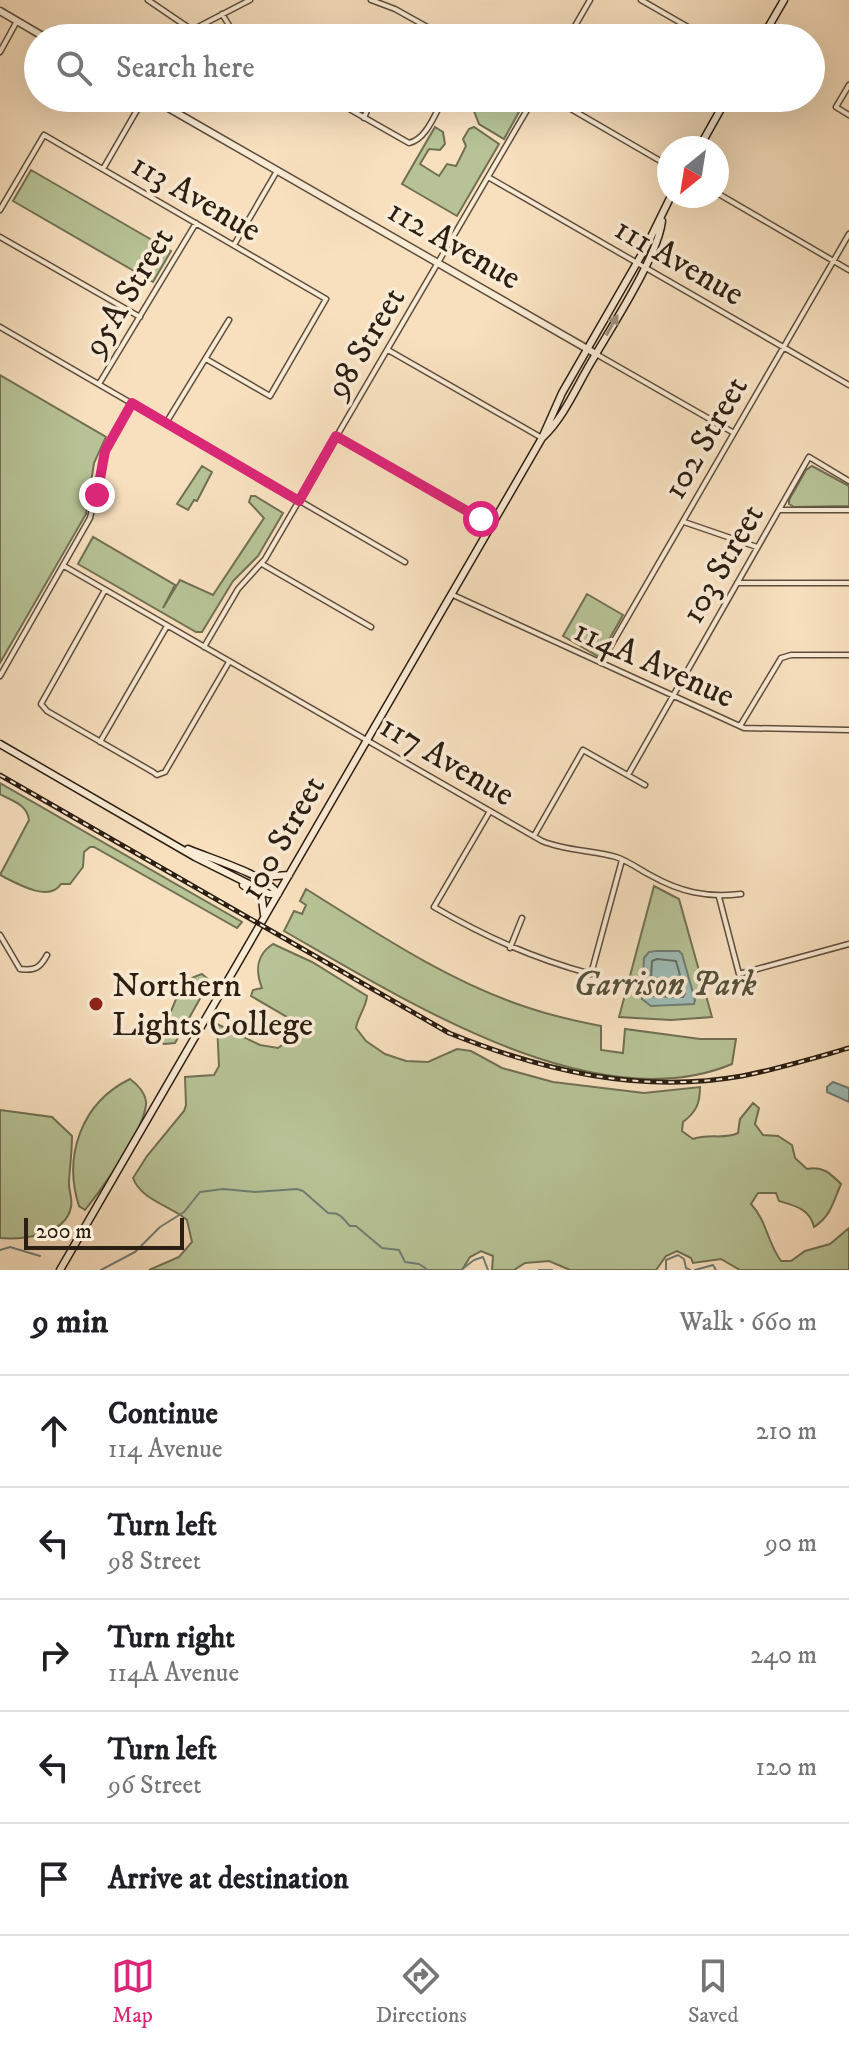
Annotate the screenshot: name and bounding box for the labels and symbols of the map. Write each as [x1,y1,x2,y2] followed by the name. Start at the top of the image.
[657,136,729,208] north arrow
[124,144,268,252] street label: 113 Avenue
[380,190,528,300] street label: 112 Avenue
[607,208,751,316] street label: 111 Avenue
[73,220,184,366] street label: 95A Street
[315,280,415,408] street label: 98 Street
[605,313,619,336] one-way arrow
[654,369,758,507] street label: 102 Street
[79,477,115,513] route end
[672,497,774,631] street label: 103 Street
[463,501,499,537] route start
[567,610,741,718] street label: 114A Avenue
[372,705,522,816] street label: 117 Avenue
[230,768,335,908] street label: 100 Street
[573,964,757,1006] park label: Garrison Park
[112,965,313,1046] place label: Northern Lights College
[87,995,105,1013] marker: Northern Lights College
[24,1214,184,1250] scale bar

